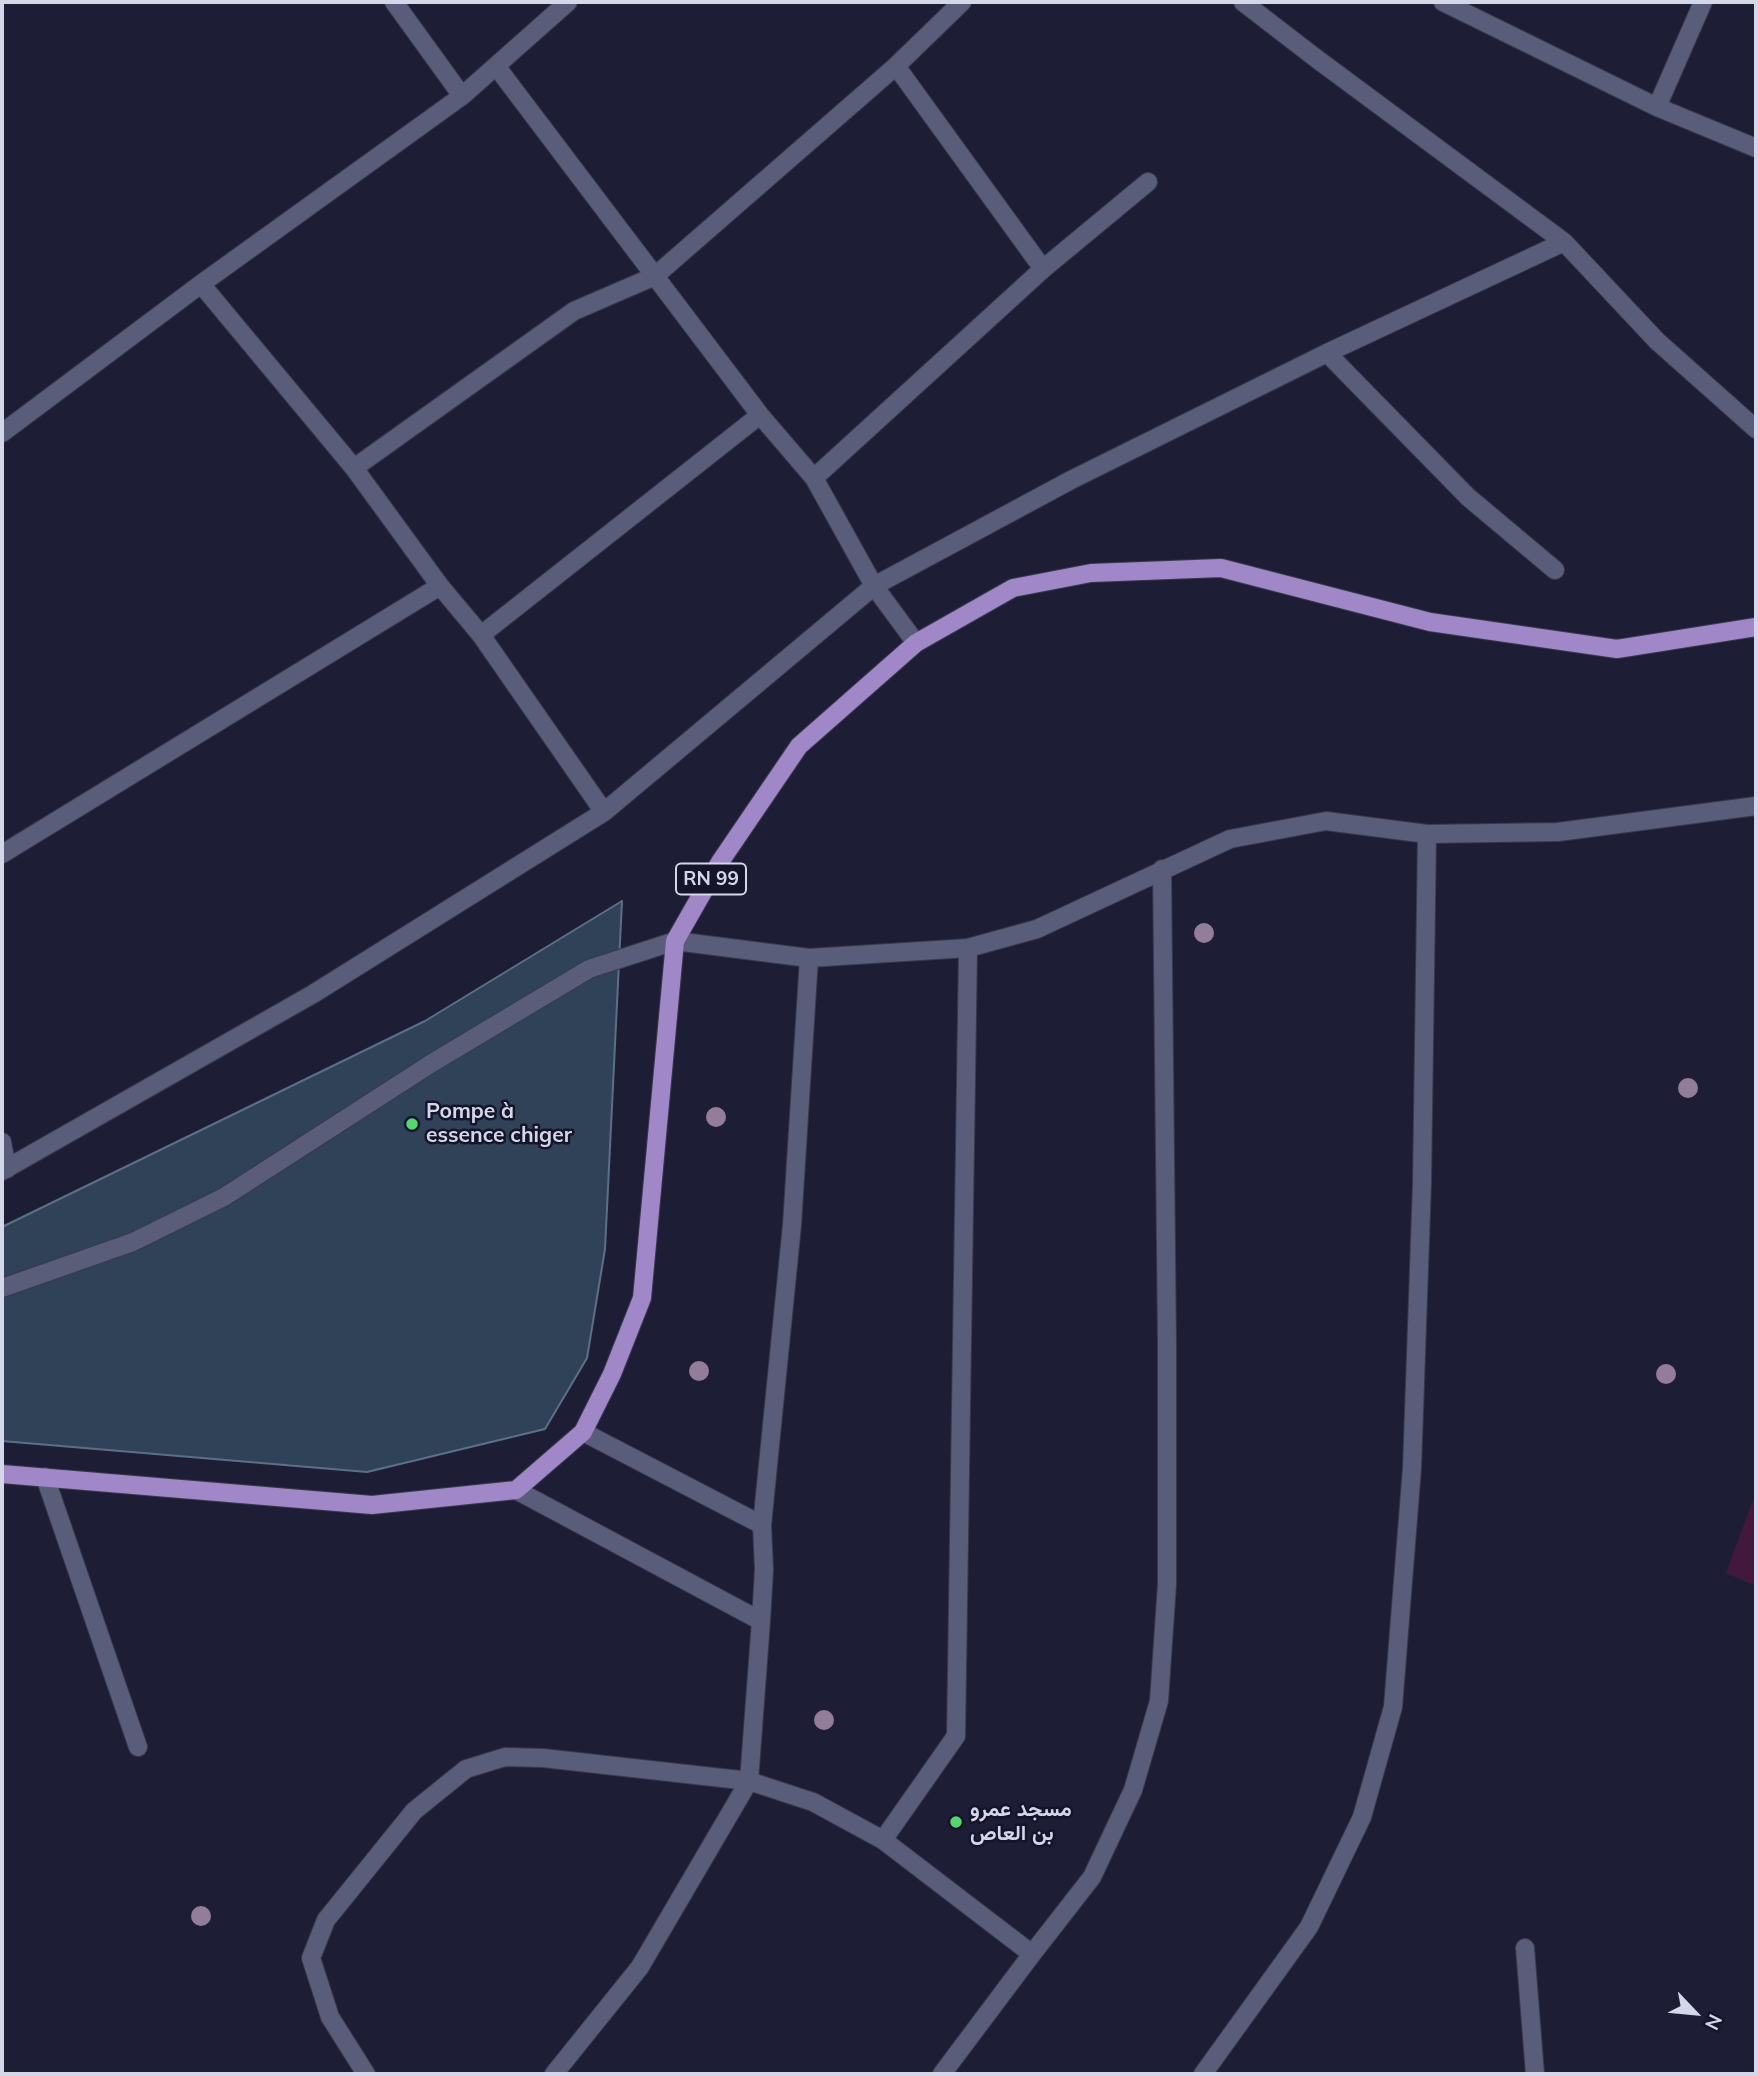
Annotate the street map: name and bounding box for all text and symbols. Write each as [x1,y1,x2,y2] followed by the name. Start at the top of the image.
[676,864,746,894] road number: RN 99
[426,1099,572,1149] place label: Pompe à essence chiger
[404,1116,420,1132] marker: Pompe à essence chiger
[970,1797,1072,1847] place label: مسجد عمرو بن العاص
[948,1814,964,1830] marker: مسجد عمرو بن العاص
[1660,1978,1730,2048] north arrow
[1700,2010,1728,2034] text: N

